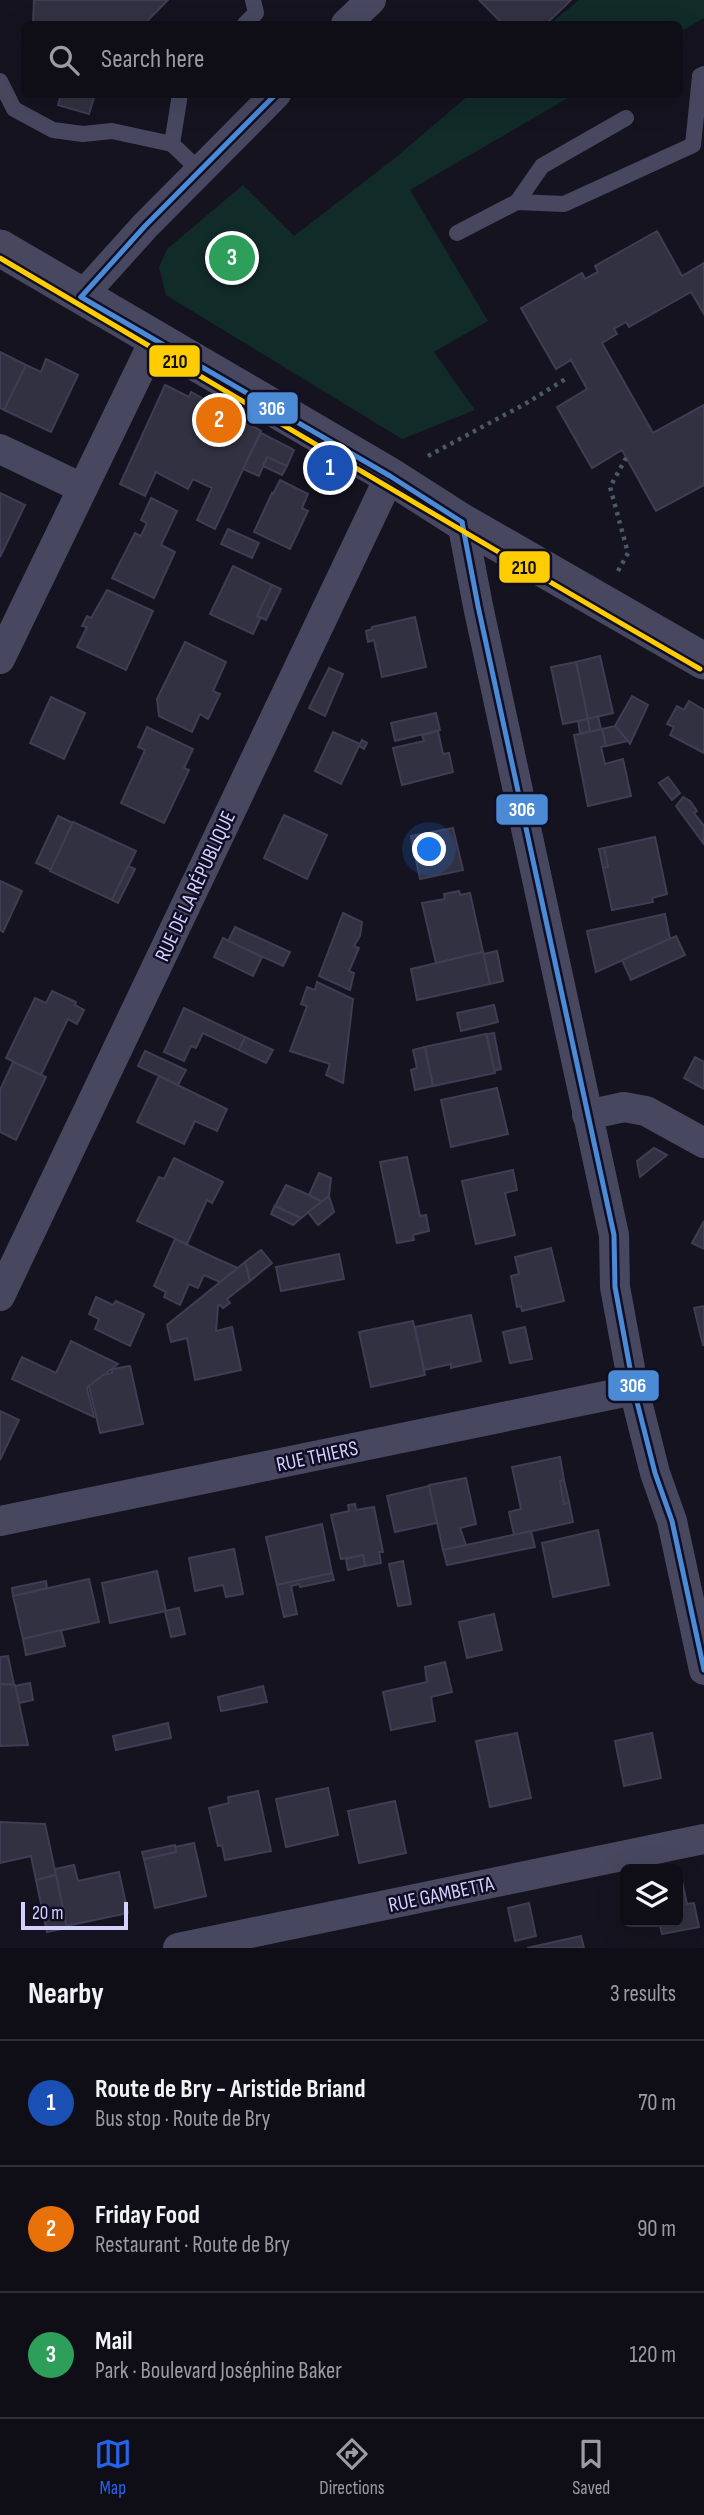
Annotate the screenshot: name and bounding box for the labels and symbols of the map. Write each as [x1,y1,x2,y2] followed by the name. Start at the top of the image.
[209,232,255,284] pin: 3
[148,344,201,378] line badge: 210
[163,351,187,374] text: 210
[246,391,299,425] line badge: 306
[196,394,242,446] pin: 2
[259,398,285,421] text: 306
[307,442,353,494] pin: 1
[498,550,551,584] line badge: 210
[512,557,536,580] text: 210
[495,793,549,826] line badge: 306
[509,799,535,822] text: 306
[150,807,241,965] street label: RUE DE LA RÉPUBLIQUE
[412,832,446,866] your location
[607,1369,660,1402] line badge: 306
[620,1375,646,1398] text: 306
[274,1436,360,1477] street label: RUE THIERS
[386,1871,497,1918] street label: RUE GAMBETTA
[21,1899,128,1931] scale bar

